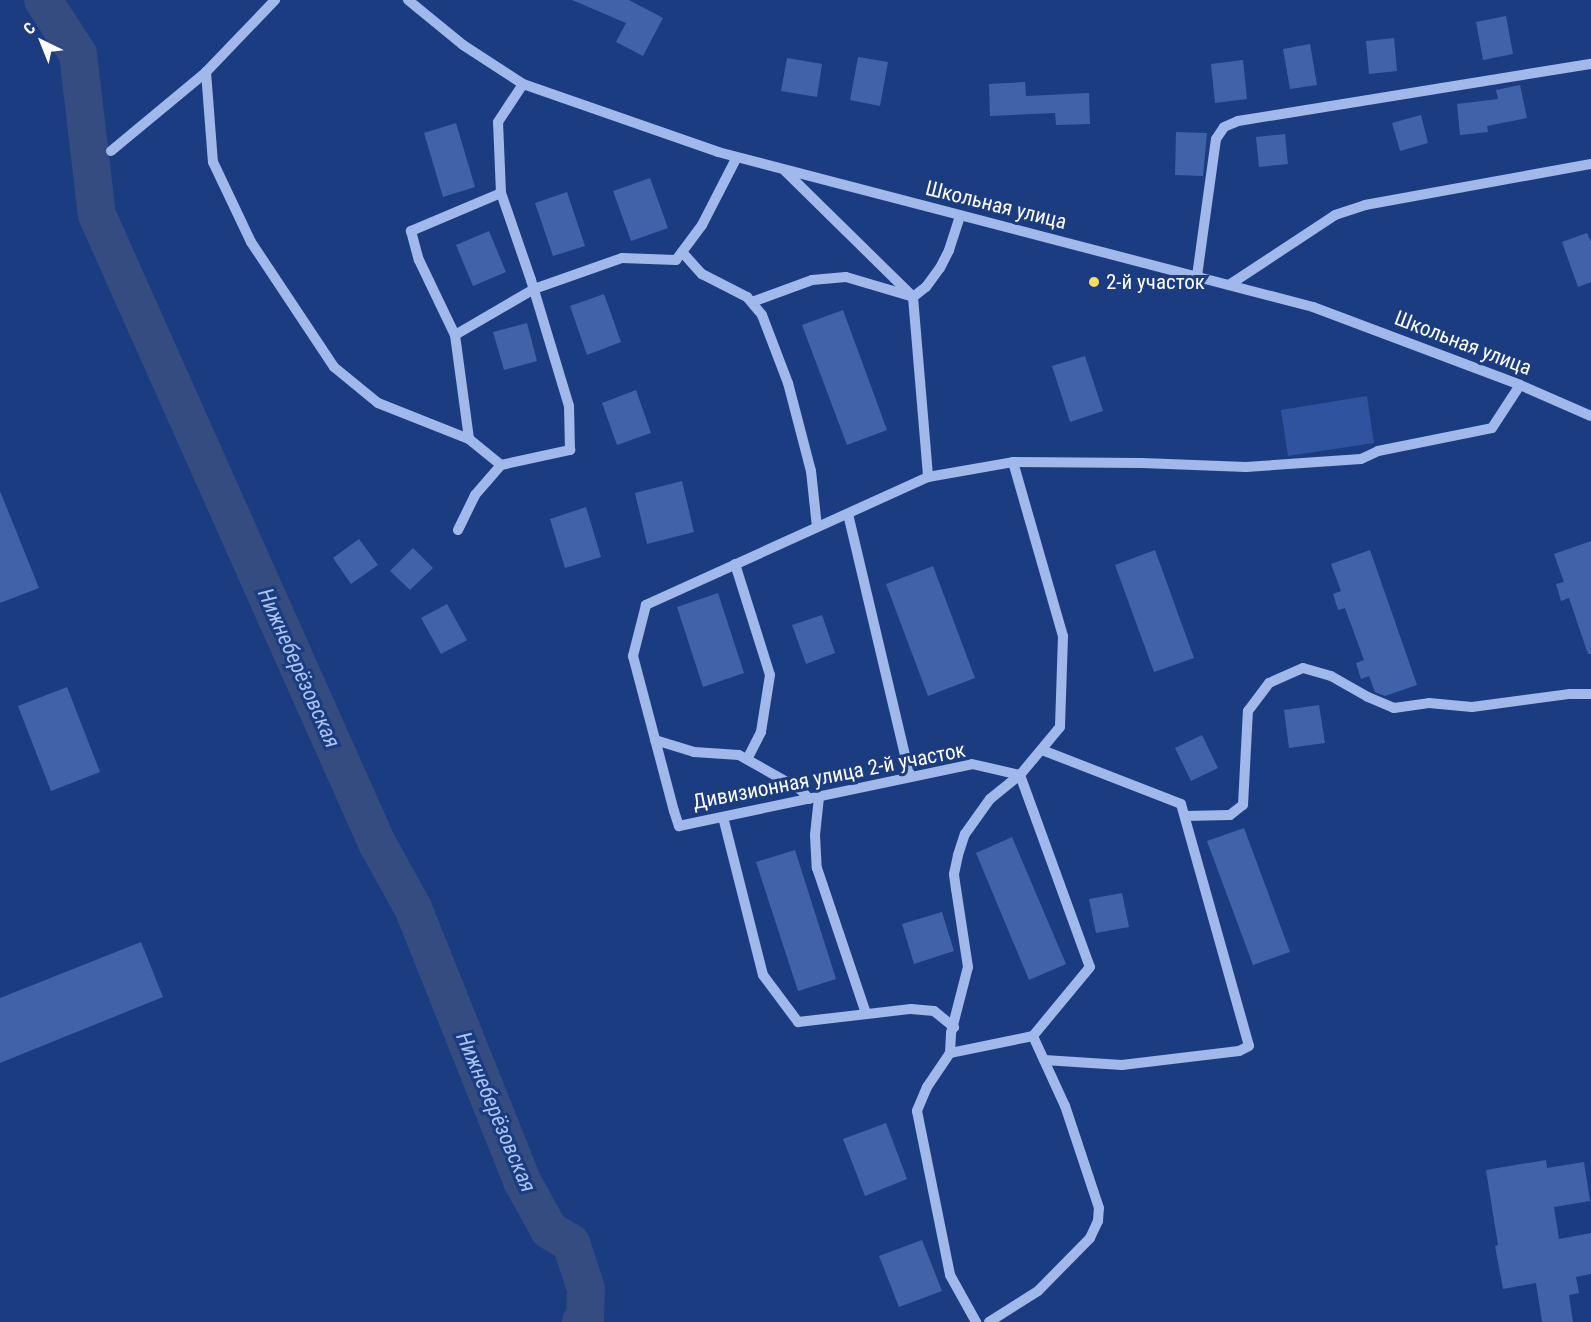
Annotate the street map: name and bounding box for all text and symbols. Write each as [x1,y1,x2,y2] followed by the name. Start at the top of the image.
[12,12,72,72] north arrow
[20,18,39,39] text: С
[923,175,1069,235] street label: Школьная улица
[1106,269,1205,295] place label: 2-й участок
[1087,275,1101,289] marker: 2-й участок
[1391,305,1535,381] street label: Школьная улица
[252,584,346,752] water label: Нижнеберёзовская
[691,737,967,815] street label: Дивизионная улица 2-й участок
[450,1028,542,1196] water label: Нижнеберёзовская

